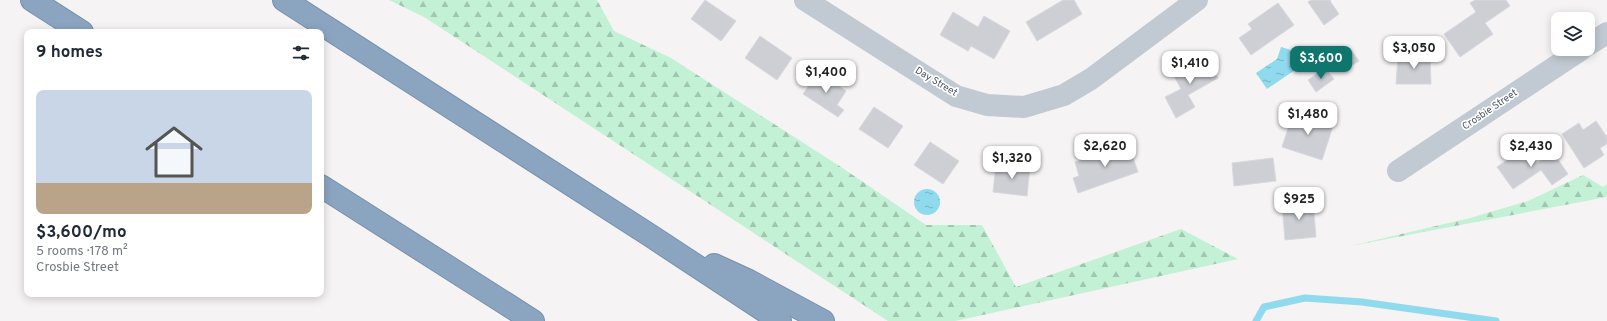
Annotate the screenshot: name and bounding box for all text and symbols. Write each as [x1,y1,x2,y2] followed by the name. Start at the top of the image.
[1551,12,1595,56] map controls
[1551,12,1595,56] button: layers
[1381,36,1447,70] pin: $3,050
[1392,41,1436,57] text: $3,050
[36,42,103,64] text: 9 homes
[290,42,312,64] icon: filters
[1288,46,1354,80] pin: $3,600
[1157,51,1223,85] pin: $1,410
[1299,51,1343,67] text: $3,600
[1171,56,1209,72] text: $1,410
[793,60,859,94] pin: $1,400
[912,64,960,100] street label: Day Street
[805,65,847,81] text: $1,400
[1460,87,1520,133] street label: Crosbie Street
[1275,102,1341,136] pin: $1,480
[1287,107,1329,123] text: $1,480
[138,116,210,188] icon: home
[1072,134,1138,168] pin: $2,620
[1498,134,1564,168] pin: $2,430
[1083,139,1127,155] text: $2,620
[1509,139,1553,155] text: $2,430
[979,146,1045,180] pin: $1,320
[992,151,1032,167] text: $1,320
[1275,187,1323,221] pin: $925
[1283,192,1315,208] text: $925
[36,222,127,244] text: $3,600/mo
[36,244,128,260] text: 5 rooms · 178 m²
[36,260,119,276] text: Crosbie Street

